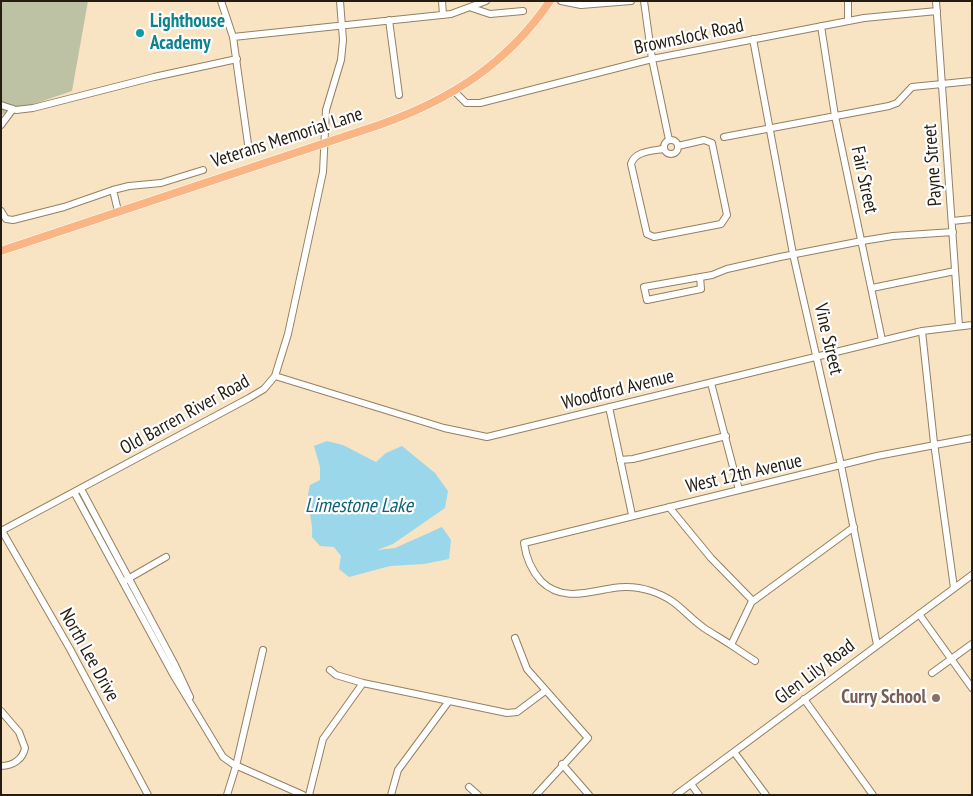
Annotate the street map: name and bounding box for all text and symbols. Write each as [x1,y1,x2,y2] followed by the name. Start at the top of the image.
[150,11,225,55] place label: Lighthouse Academy
[632,14,746,60] street label: Brownslock Road
[134,27,146,39] marker: Lighthouse Academy
[209,103,365,173] street label: Veterans Memorial Lane
[919,123,947,207] street label: Payne Street
[846,144,882,216] street label: Fair Street
[809,301,847,377] street label: Vine Street
[559,365,677,415] street label: Woodford Avenue
[116,370,254,460] street label: Old Barren River Road
[684,450,804,498] street label: West 12th Avenue
[305,494,413,518] water label: Limestone Lake
[54,604,124,706] street label: North Lee Drive
[771,635,859,709] street label: Glen Lily Road
[841,687,926,709] place label: Curry School
[930,692,942,704] marker: Curry School

